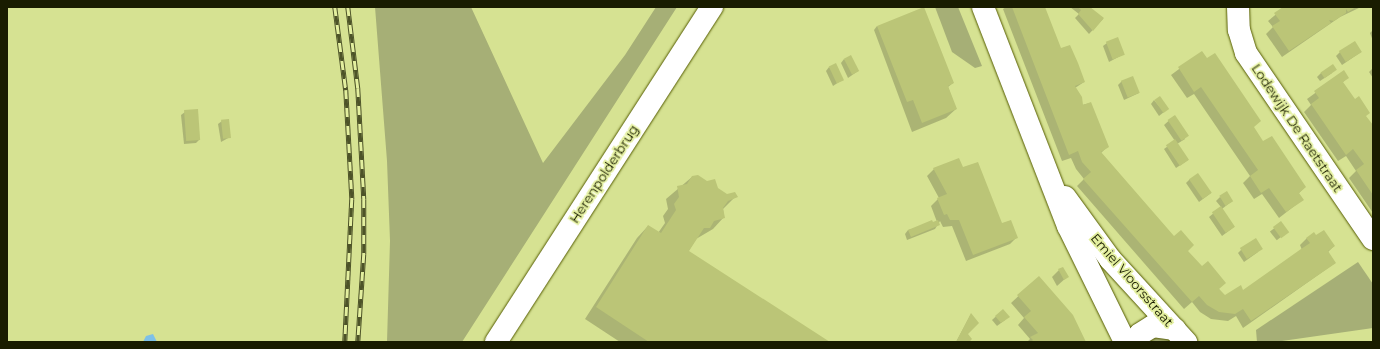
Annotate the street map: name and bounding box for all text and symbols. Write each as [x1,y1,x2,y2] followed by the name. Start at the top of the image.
[1248,61,1346,195] street label: Lodewijk De Raetstraat
[566,122,642,226] street label: Herenpolderbrug
[1087,230,1177,330] street label: Emiel Vloorsstraat

